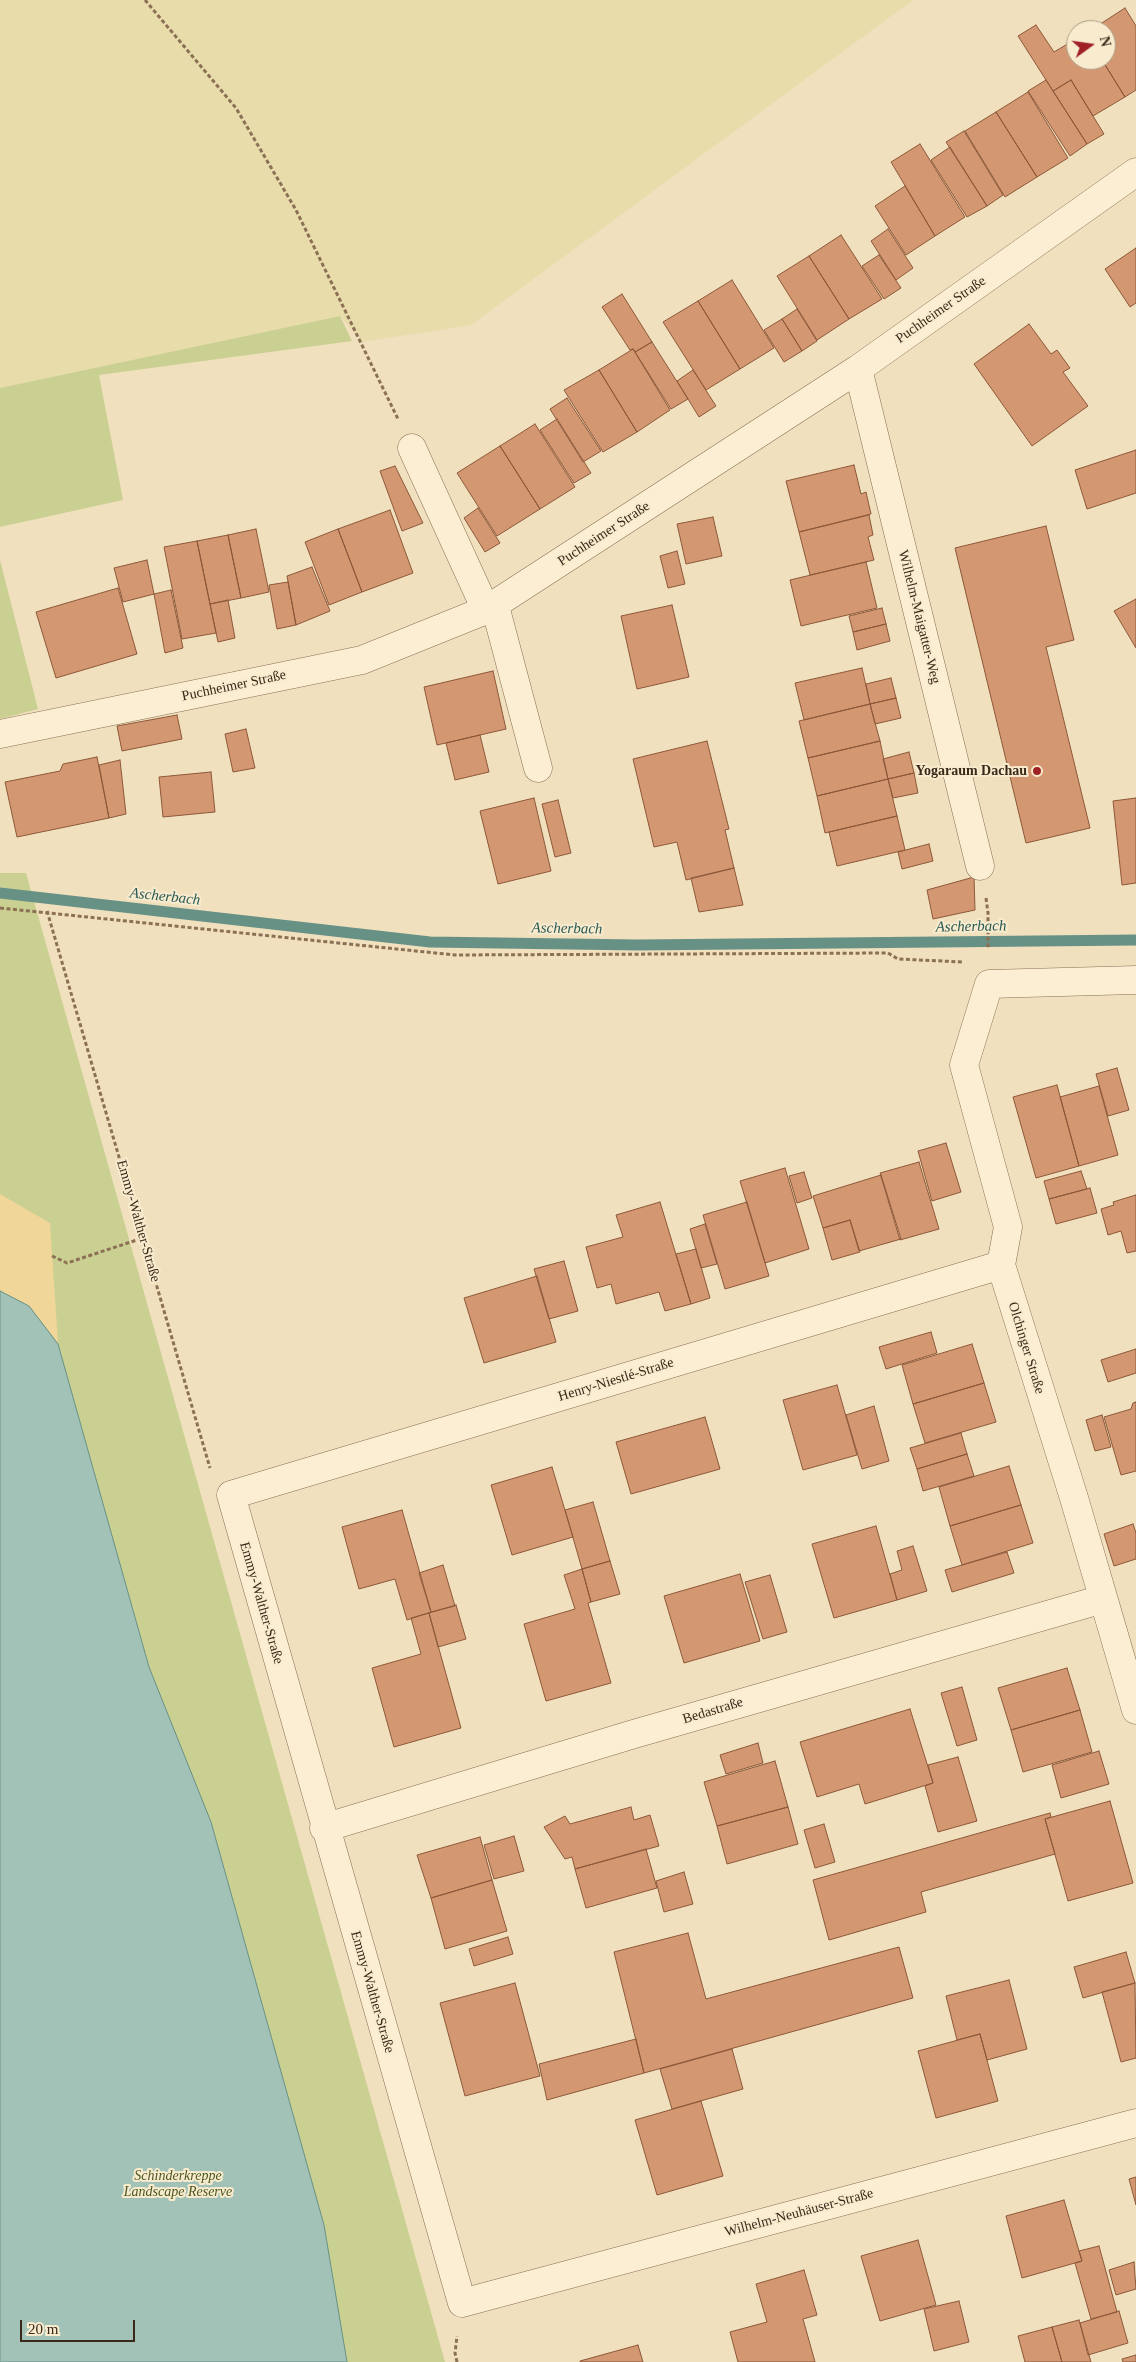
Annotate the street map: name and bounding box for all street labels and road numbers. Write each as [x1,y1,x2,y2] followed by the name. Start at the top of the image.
[893,273,989,347] street label: Puchheimer Straße
[555,498,653,570] street label: Puchheimer Straße
[894,548,944,686] street label: Wilhelm-Maigatter-Weg
[180,667,288,705] street label: Puchheimer Straße
[113,1158,163,1284] street label: Emmy-Walther-Straße
[1004,1300,1048,1396] street label: Olchinger Straße
[556,1354,676,1406] street label: Henry-Niestlé-Straße
[236,1540,286,1666] street label: Emmy-Walther-Straße
[681,1694,745,1728] street label: Bedastraße
[347,1929,397,2055] street label: Emmy-Walther-Straße
[723,2185,875,2241] street label: Wilhelm-Neuhäuser-Straße

